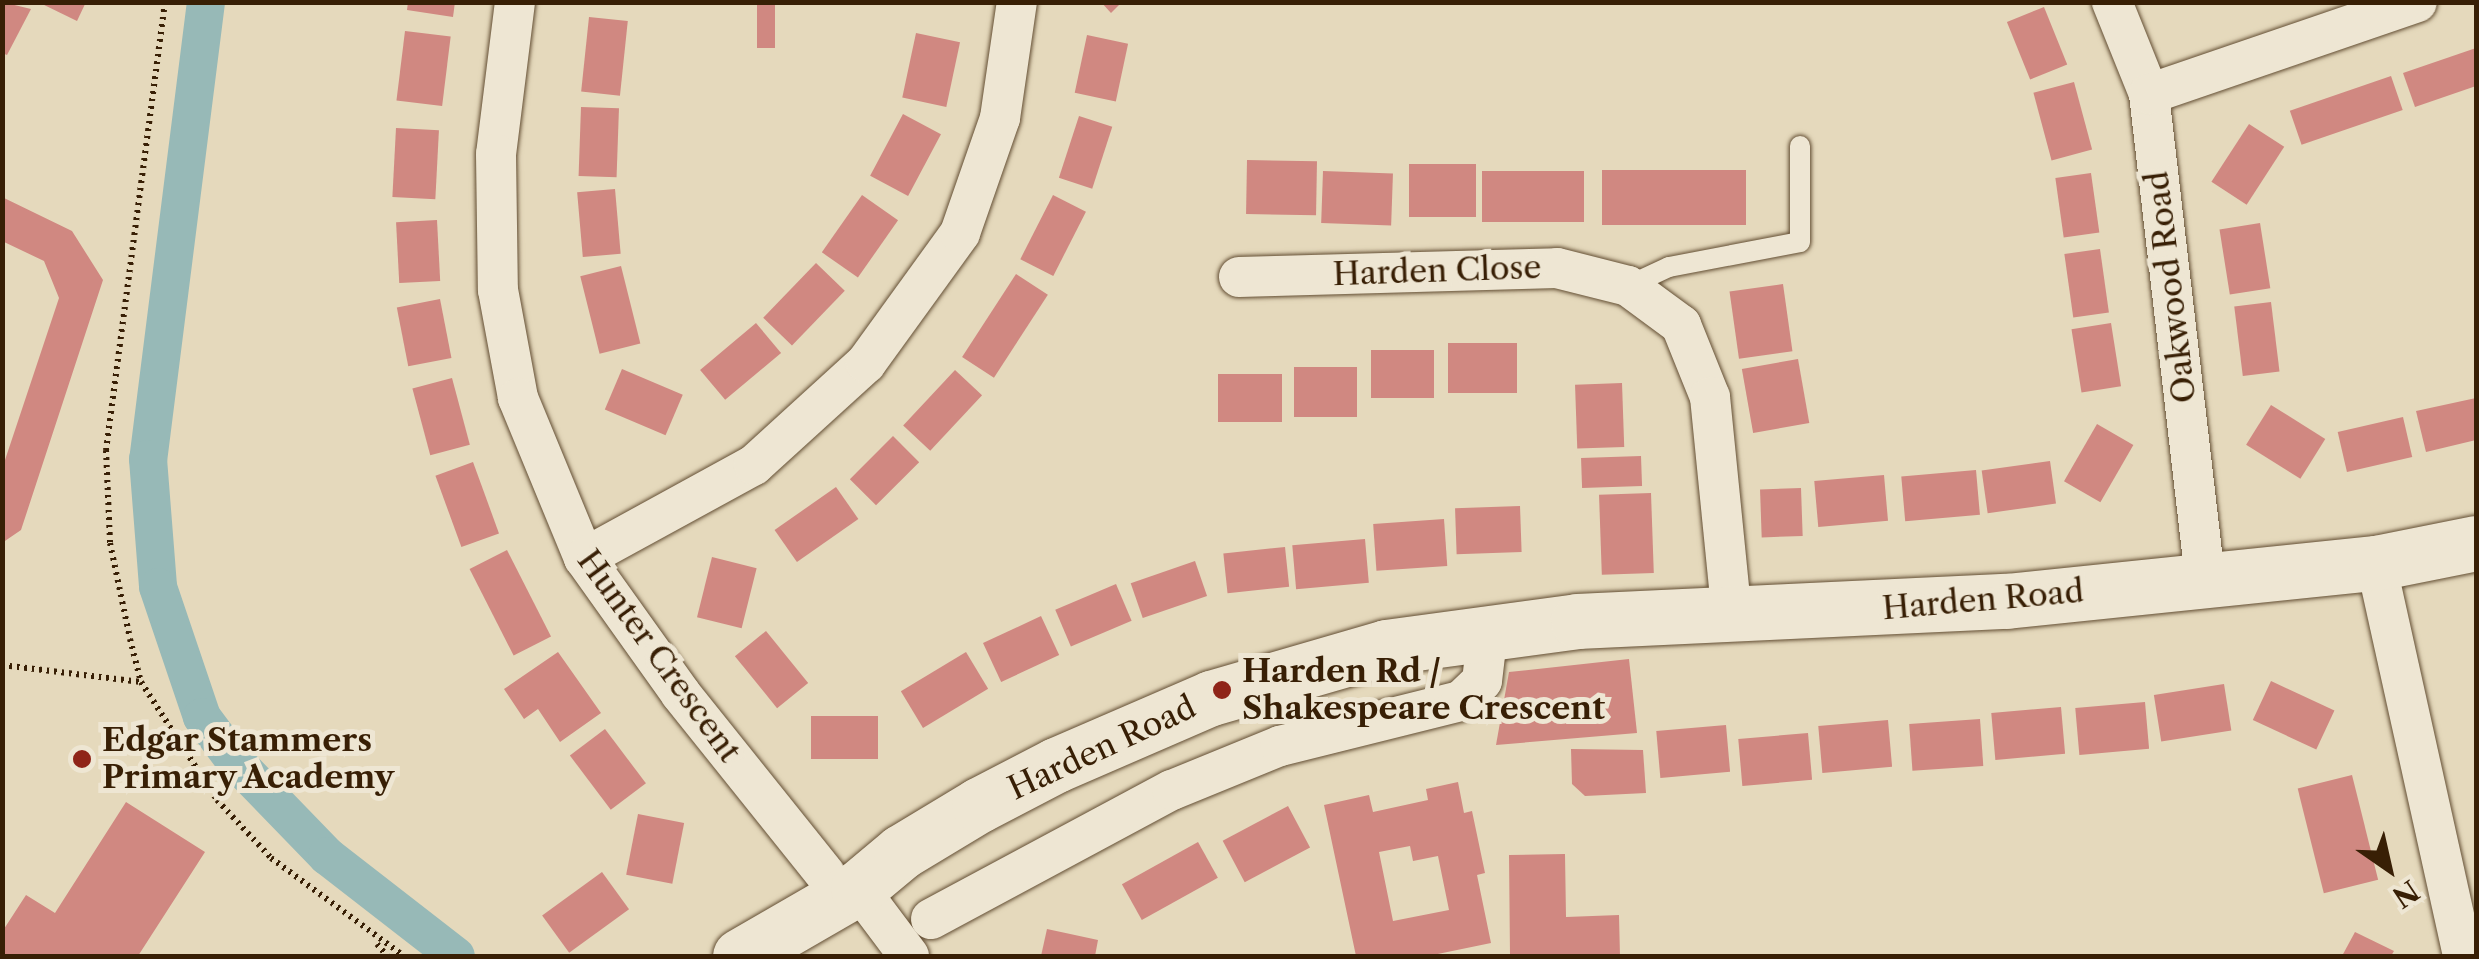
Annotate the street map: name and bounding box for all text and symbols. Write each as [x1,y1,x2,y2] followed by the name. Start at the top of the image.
[2138,169,2204,405] street label: Oakwood Road
[1332,248,1542,294] street label: Harden Close
[569,542,749,770] street label: Hunter Crescent
[1881,572,2085,628] street label: Harden Road
[1242,653,1605,728] place label: Harden Rd / Shakespeare Crescent
[1211,679,1233,701] marker: Harden Rd / Shakespeare Crescent
[1002,688,1202,808] street label: Harden Road
[102,722,396,797] place label: Edgar Stammers Primary Academy
[71,748,93,770] marker: Edgar Stammers Primary Academy
[2339,819,2439,919] north arrow
[2386,873,2425,915] text: N

